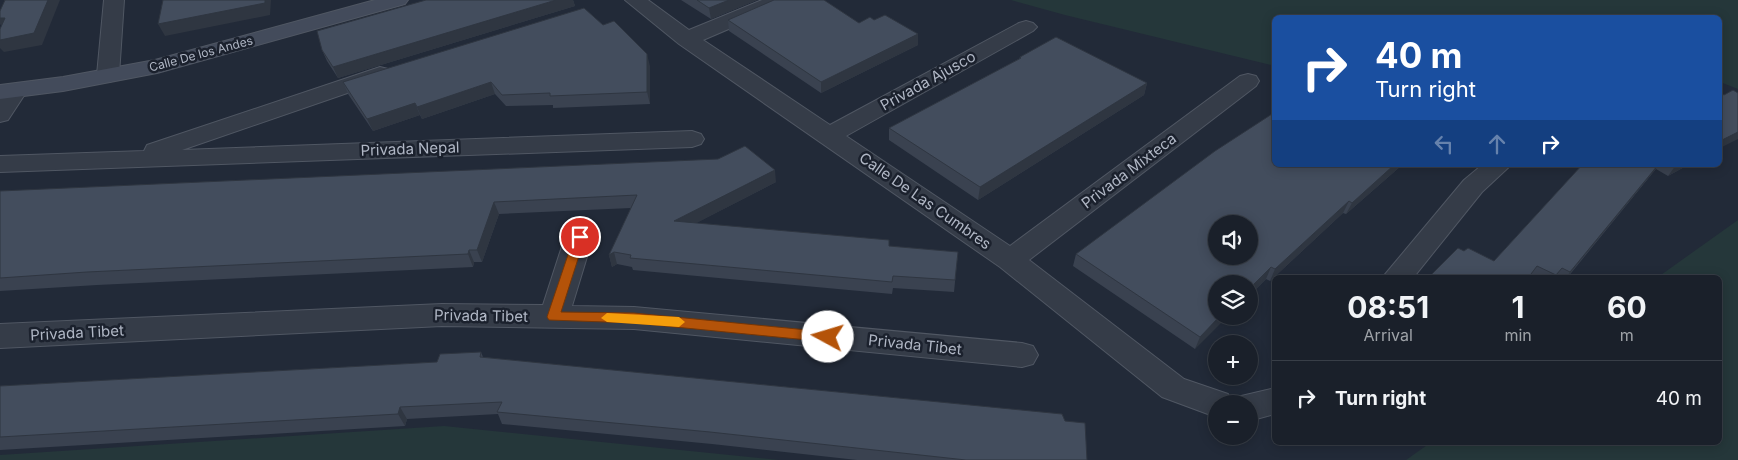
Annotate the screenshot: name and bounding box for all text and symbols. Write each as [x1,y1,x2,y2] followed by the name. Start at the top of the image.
[147,32,254,75] street label: Calle De los Andes
[1375,34,1463,76] text: 40 m
[1292,35,1357,100] icon: right
[877,47,979,115] street label: Privada Ajusco
[1375,76,1476,102] text: Turn right
[1077,129,1180,212] street label: Privada Mixteca
[1430,130,1458,158] icon: left
[1483,130,1511,158] icon: ahead
[1536,130,1564,158] icon: right
[360,137,460,160] street label: Privada Nepal
[856,148,995,253] street label: Calle De Las Cumbres
[1208,215,1258,445] map controls
[1208,215,1258,265] button: sound
[559,216,601,258] pin
[566,223,594,251] icon: arrive
[1208,275,1258,325] button: layers
[1347,289,1429,325] text: 08:51
[1512,289,1525,325] text: 1
[1607,289,1647,325] text: 60
[434,305,528,326] street label: Privada Tibet
[801,310,853,362] position arrow
[30,321,124,344] street label: Privada Tibet
[1364,325,1413,345] text: Arrival
[1504,325,1532,345] text: min
[1620,325,1634,345] text: m
[867,330,963,359] street label: Privada Tibet
[1208,335,1258,385] button: +
[1292,384,1320,412] icon: right
[1335,387,1426,410] text: Turn right
[1656,387,1702,410] text: 40 m
[1208,395,1258,445] button: −

